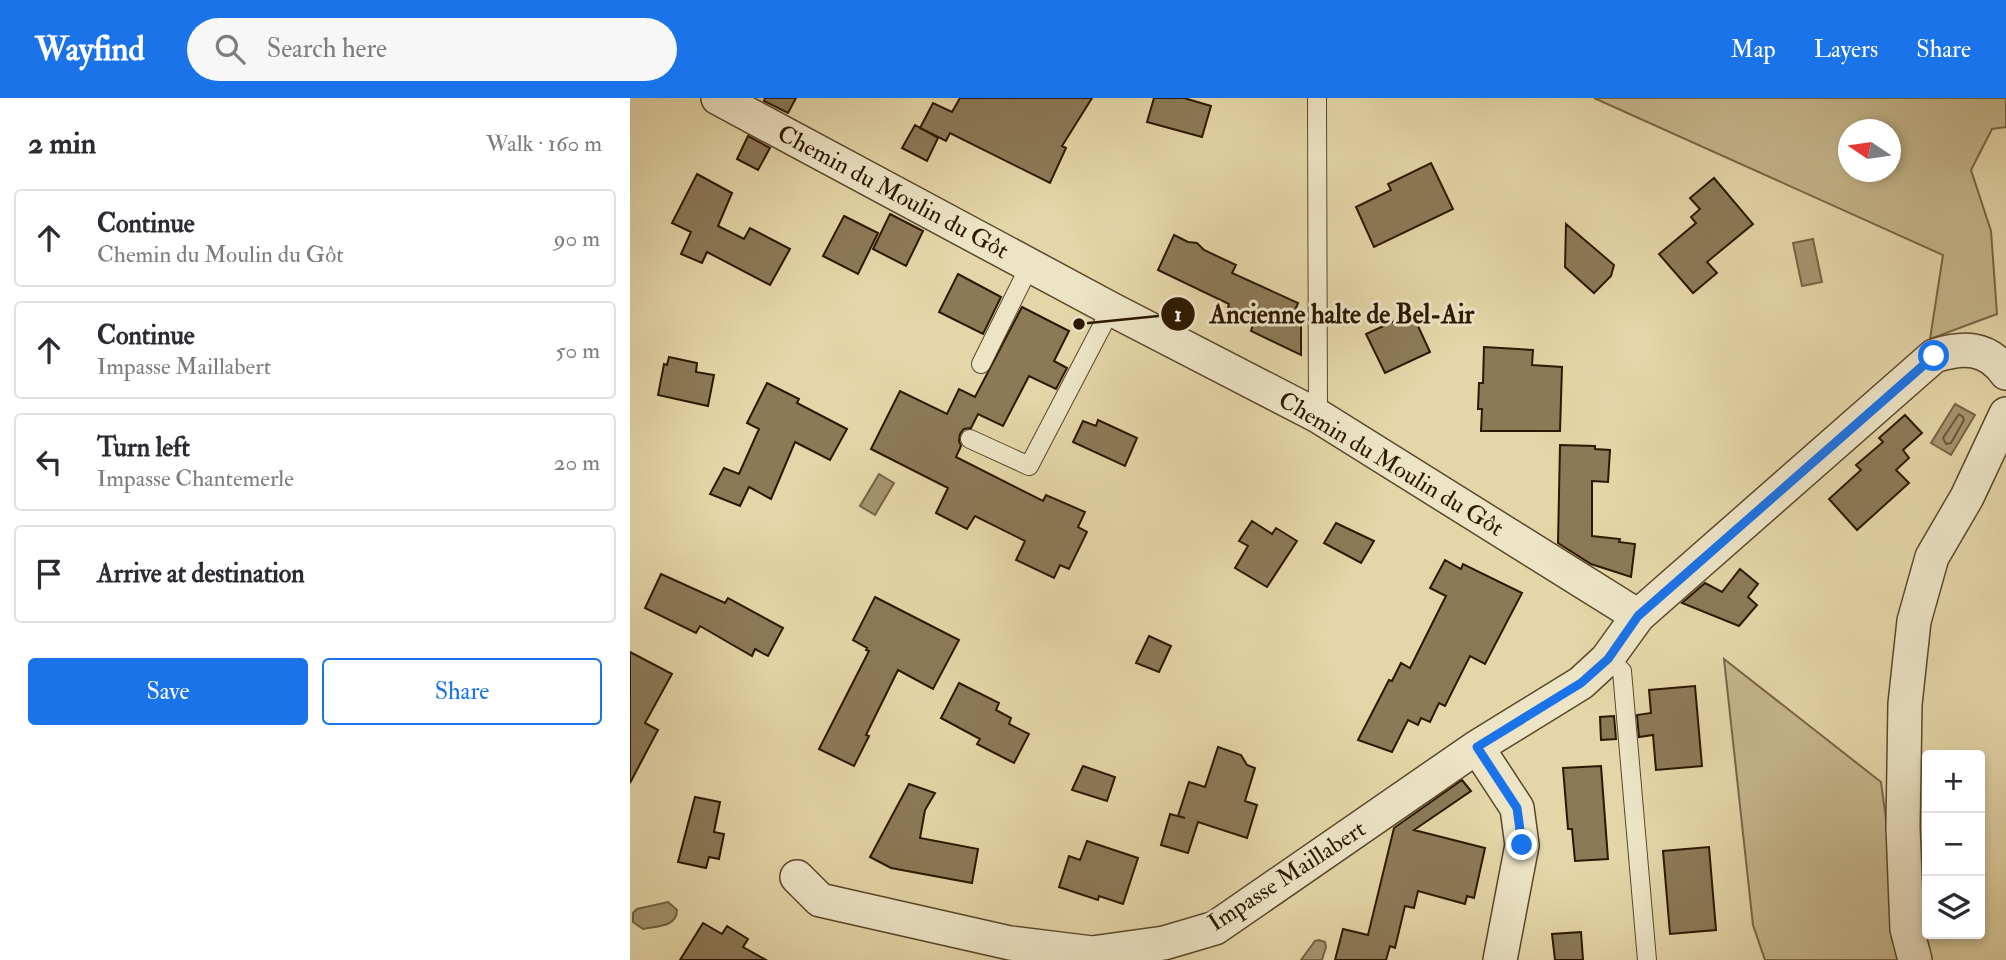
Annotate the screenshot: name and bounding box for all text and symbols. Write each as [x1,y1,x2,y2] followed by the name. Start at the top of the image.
[187,18,677,81] search box
[35,29,145,70] text: Wayfind
[211,30,249,68] icon: search
[267,33,387,65] text: Search here
[1731,34,1776,65] text: Map
[1814,34,1878,65] text: Layers
[1916,34,1971,65] text: Share
[772,118,1014,266] street label: Chemin du Moulin du Gôt
[1838,119,1901,182] north arrow
[28,125,96,162] text: 2 min
[486,129,602,158] text: Walk · 160 m
[97,208,195,240] text: Continue
[30,219,68,257] icon: ahead
[554,224,600,253] text: 90 m
[97,240,344,269] text: Chemin du Moulin du Gôt
[1161,290,1488,337] callout: Ancienne halte de Bel-Air
[1209,299,1475,331] text: Ancienne halte de Bel-Air
[1174,301,1182,328] text: 1
[97,320,195,352] text: Continue
[30,331,68,369] icon: ahead
[556,336,600,365] text: 50 m
[1918,340,1949,371] route start
[97,352,271,381] text: Impasse Maillabert
[1273,384,1509,544] street label: Chemin du Moulin du Gôt
[97,432,190,464] text: Turn left
[30,443,68,481] icon: left
[554,448,600,477] text: 20 m
[97,464,294,493] text: Impasse Chantemerle
[30,555,68,593] icon: arrive
[97,558,305,590] text: Arrive at destination
[28,658,308,725] button: Save
[322,658,602,725] button: Share
[1922,750,1985,939] map controls
[1922,750,1985,813] button: +
[1202,813,1372,939] street label: Impasse Maillabert
[1922,813,1985,876] button: −
[1506,829,1537,860] route end
[1922,876,1985,939] button: layers

